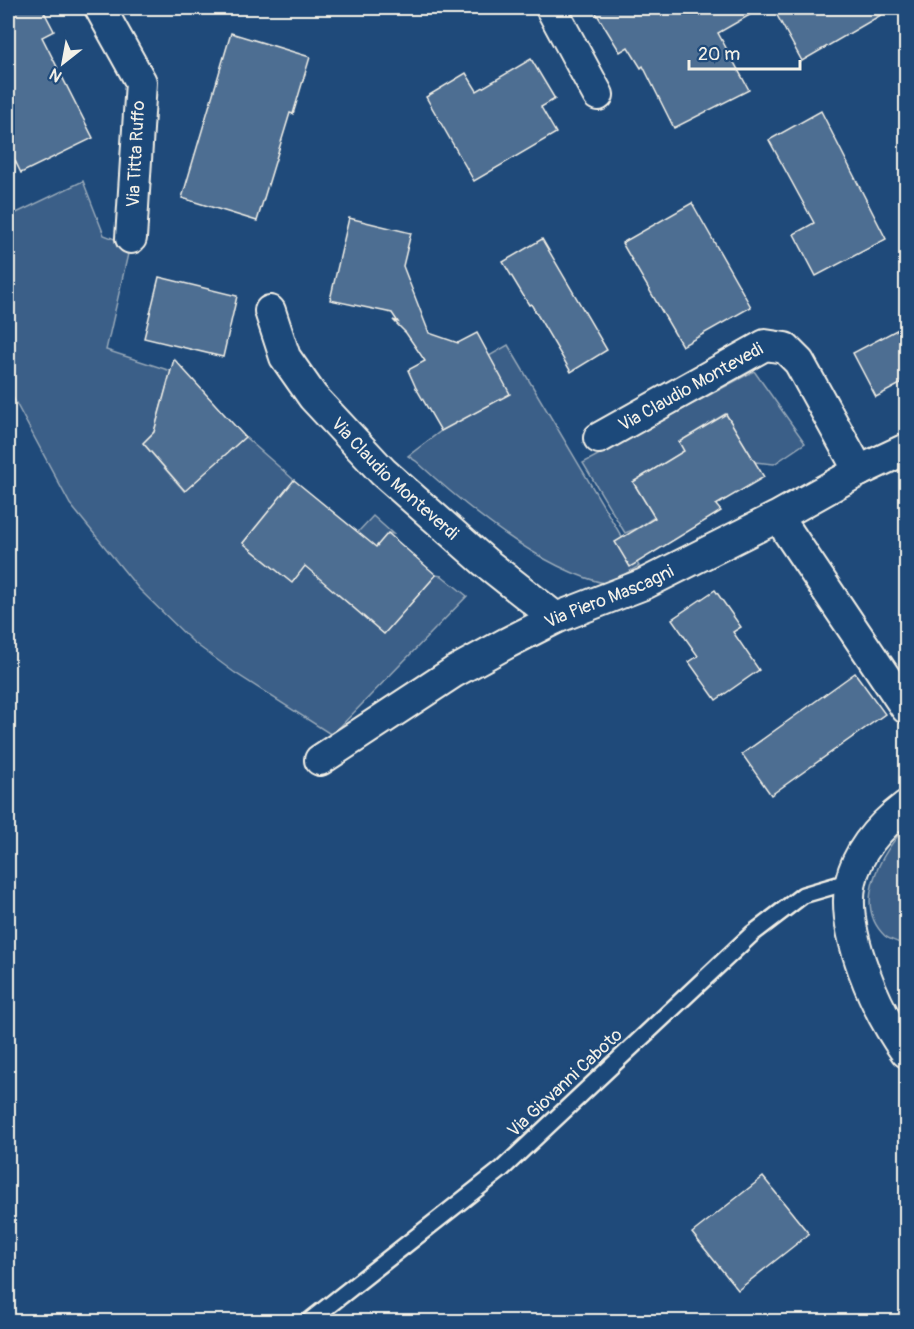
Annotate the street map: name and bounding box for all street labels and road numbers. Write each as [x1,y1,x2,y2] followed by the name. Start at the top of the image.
[122,100,150,208] street label: Via Titta Ruffo
[614,337,767,436] street label: Via Claudio Montevedi
[326,412,464,545] street label: Via Claudio Monteverdi
[541,560,677,633] street label: Via Piero Mascagni
[503,1023,628,1142] street label: Via Giovanni Caboto

